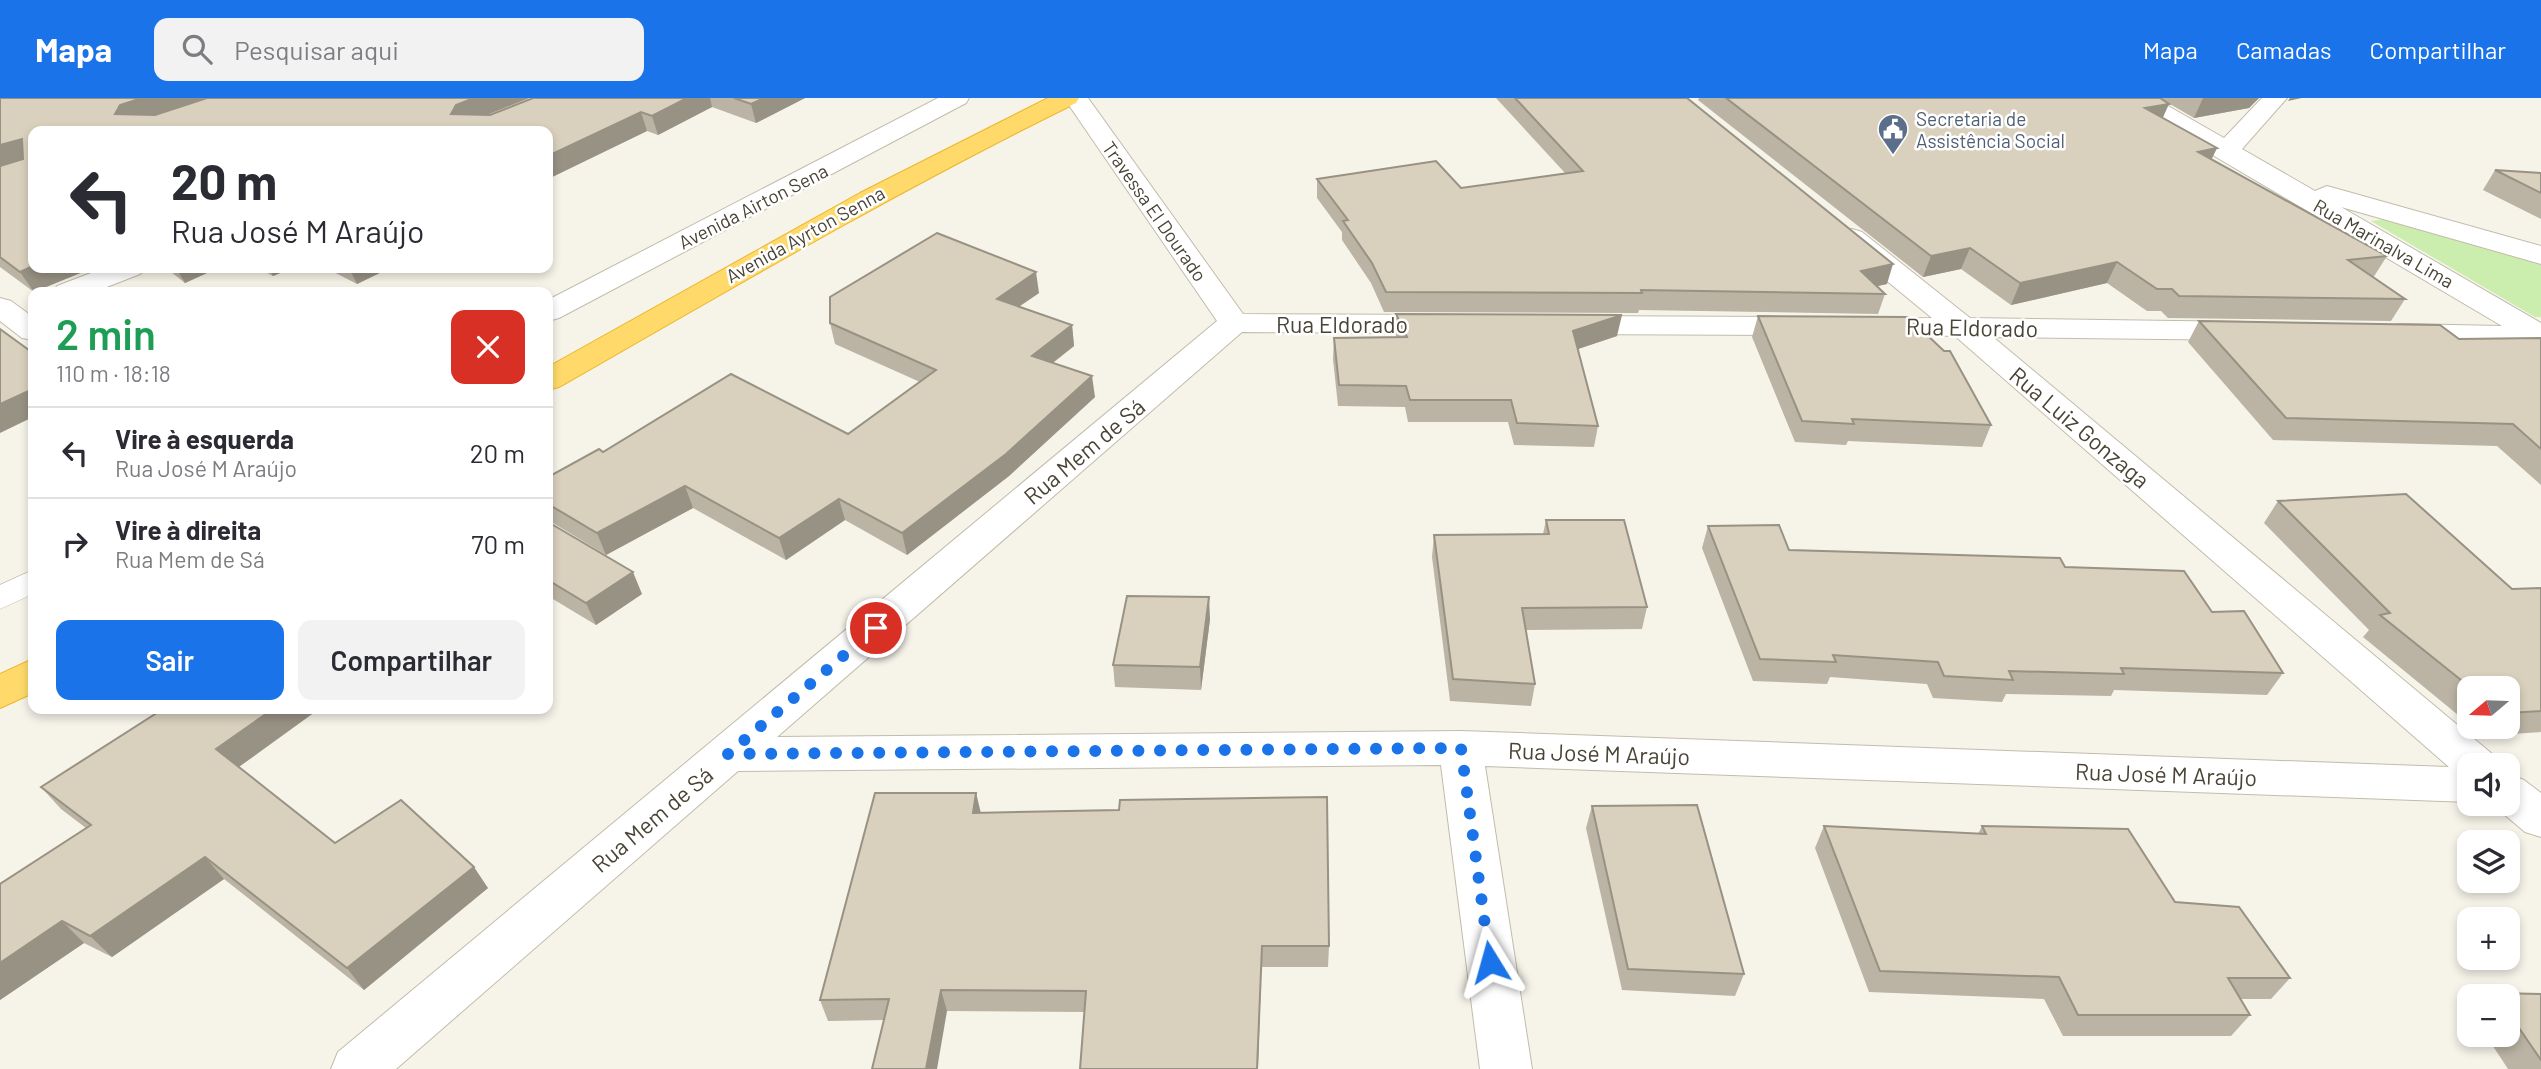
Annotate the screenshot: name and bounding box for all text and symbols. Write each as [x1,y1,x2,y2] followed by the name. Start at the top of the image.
[154,18,644,81] search box
[35,29,112,69] text: Mapa
[178,30,216,68] icon: search
[234,34,399,65] text: Pesquisar aqui
[2143,35,2198,64] text: Mapa
[2236,35,2332,64] text: Camadas
[2370,35,2506,64] text: Compartilhar
[1916,107,2065,152] place label: Secretaria de Assistência Social
[1876,112,1910,156] public building icon: Secretaria de Assistência Social
[1098,137,1212,285] street label: Travessa El Dourado
[171,151,277,210] text: 20 m
[56,154,147,245] icon: left
[674,158,832,254] street label: Avenida Airton Sena
[722,181,888,287] street label: Avenida Ayrton Senna
[2310,194,2458,292] street label: Rua Marinalva Lima
[171,211,424,249] text: Rua José M Araújo
[56,308,156,358] text: 2 min
[451,310,525,384] button: close
[1276,310,1408,338] street label: Rua Eldorado
[1906,312,2038,342] street label: Rua Eldorado
[56,359,171,387] text: 110 m · 18:18
[2004,360,2156,494] street label: Rua Luiz Gonzaga
[1018,392,1150,510] street label: Rua Mem de Sá
[115,423,294,454] text: Vire à esquerda
[56,434,94,472] icon: left
[470,437,525,468] text: 20 m
[115,454,297,482] text: Rua José M Araújo
[115,514,261,545] text: Vire à direita
[56,525,94,563] icon: right
[471,528,525,559] text: 70 m
[115,545,265,573] text: Rua Mem de Sá
[846,598,906,658] pin
[857,609,895,647] icon: arrive
[56,620,284,700] button: Sair
[298,620,525,700] button: Compartilhar
[2457,676,2520,738] north arrow
[2457,676,2520,1047] map controls
[1507,736,1691,770] street label: Rua José M Araújo
[2457,753,2520,816] button: sound
[2074,757,2258,791] street label: Rua José M Araújo
[586,760,718,878] street label: Rua Mem de Sá
[2457,830,2520,893] button: layers
[2457,907,2520,970] button: +
[1453,925,1527,999] position arrow
[2457,984,2520,1047] button: −

